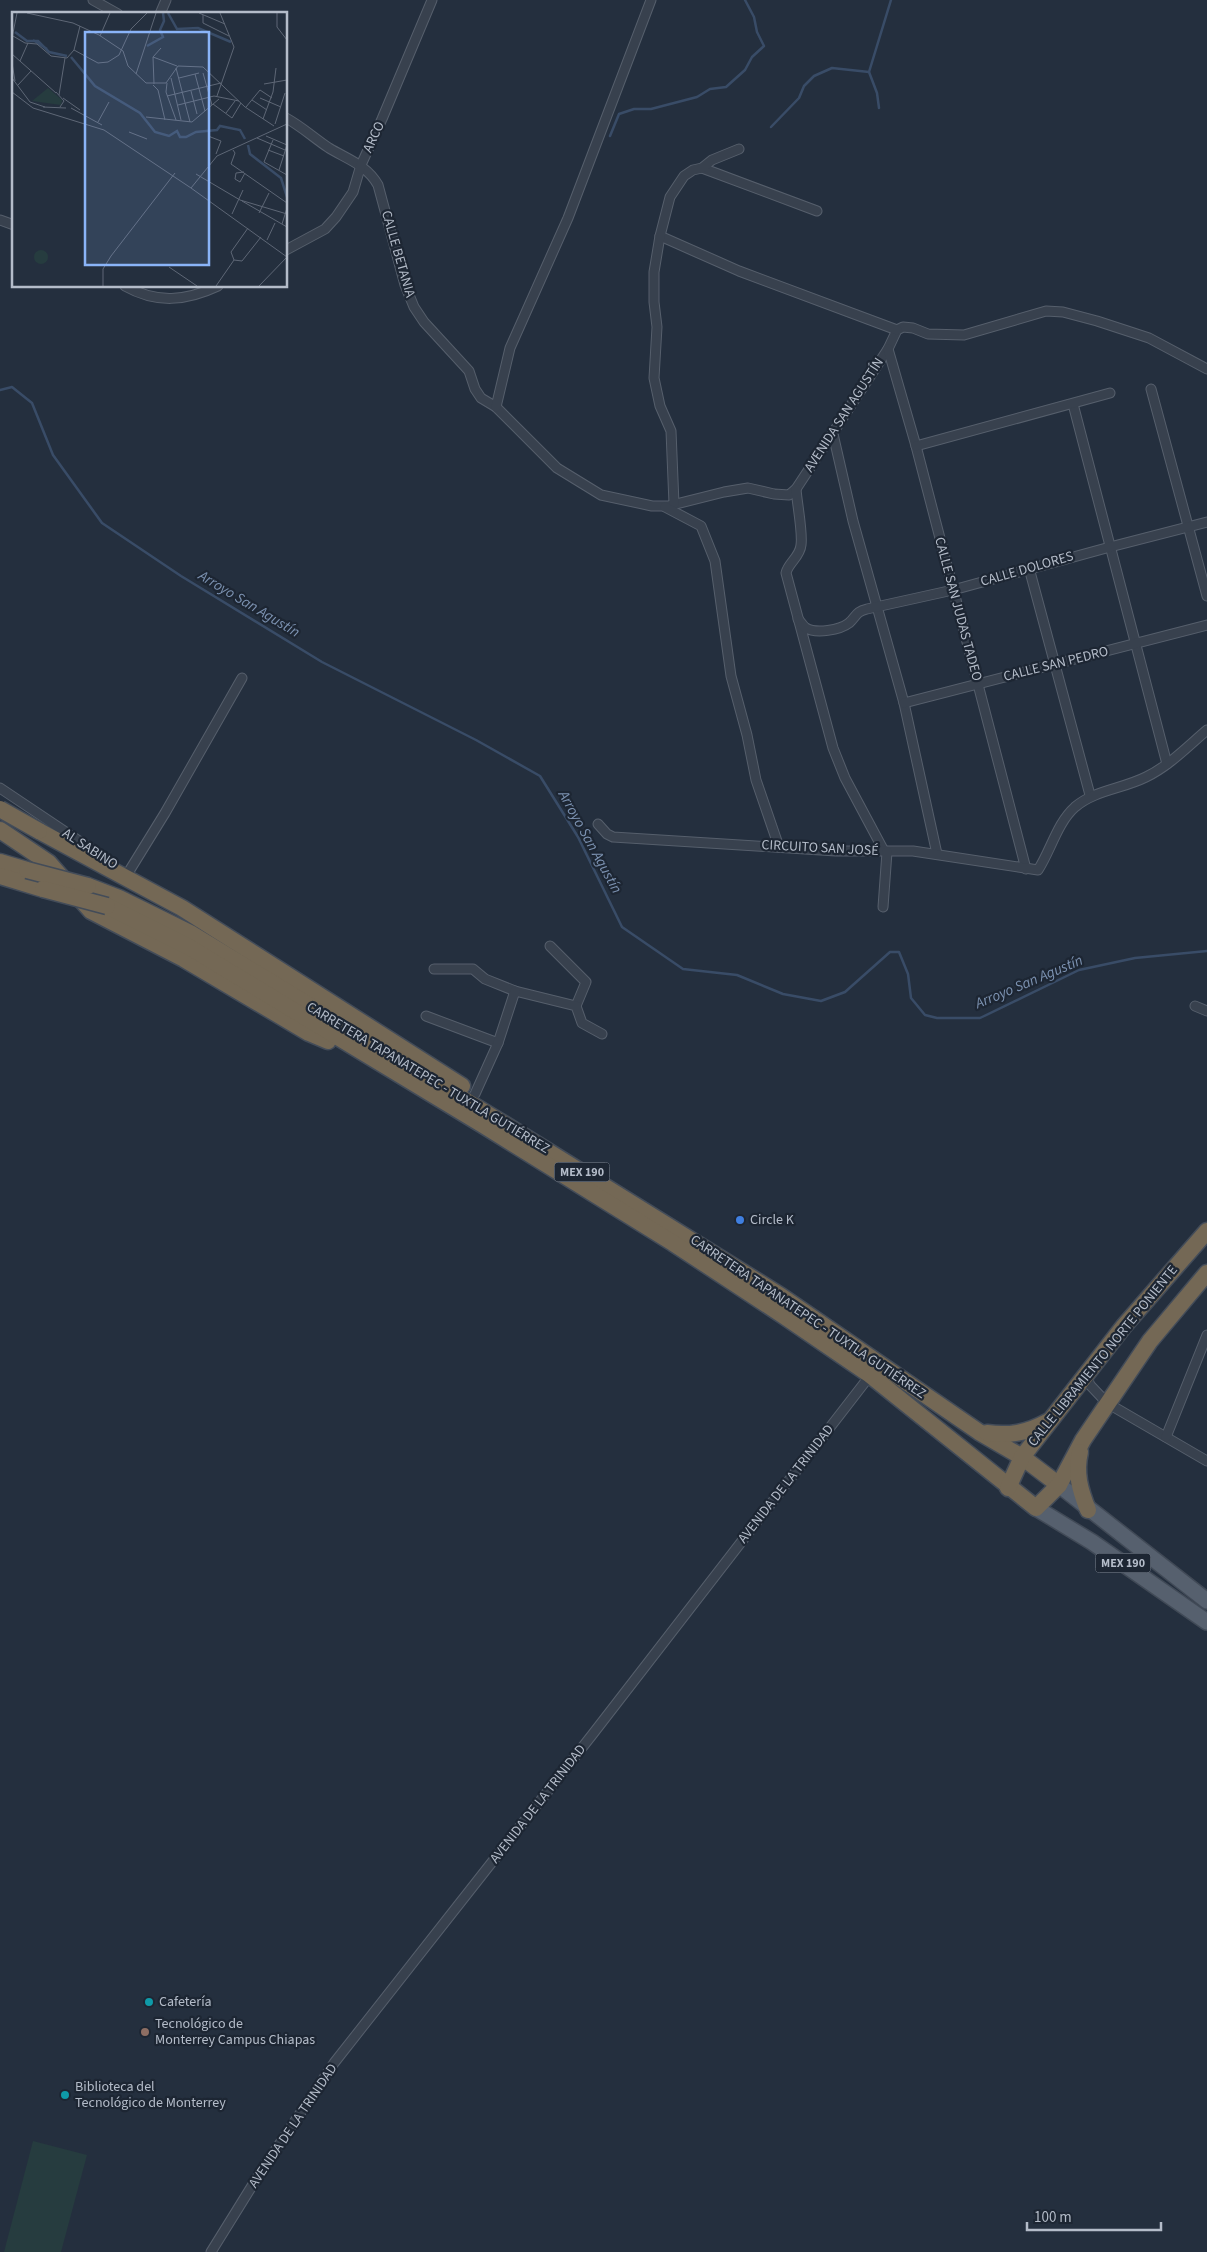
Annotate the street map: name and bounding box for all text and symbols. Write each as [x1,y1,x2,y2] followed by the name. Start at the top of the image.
[12,12,288,288] inset map
[358,118,390,156] street label: ARCO
[376,208,420,300] street label: CALLE BETANIA
[799,354,889,476] street label: AVENIDA SAN AGUSTÍN
[929,535,987,683] street label: CALLE SAN JUDAS TADEO
[978,546,1076,592] street label: CALLE DOLORES
[193,565,304,643] water label: Arroyo San Agustín
[1001,641,1111,687] street label: CALLE SAN PEDRO
[552,786,627,897] water label: Arroyo San Agustín
[58,824,122,874] street label: AL SABINO
[761,835,879,861] street label: CIRCUITO SAN JOSÉ
[971,950,1086,1015] water label: Arroyo San Agustín
[303,997,553,1159] street label: CARRETERA TAPANATEPEC - TUXTLA GUTIÉRREZ
[554,1162,610,1182] road number: MEX 190
[750,1210,795,1230] place label: Circle K
[734,1214,746,1226] marker: Circle K
[686,1230,930,1404] street label: CARRETERA TAPANATEPEC - TUXTLA GUTIÉRREZ
[1023,1261,1183,1451] street label: CALLE LIBRAMIENTO NORTE PONIENTE
[733,1420,839,1548] street label: AVENIDA DE LA TRINIDAD
[1096,1554,1150,1572] road number: MEX 190
[485,1740,591,1868] street label: AVENIDA DE LA TRINIDAD
[159,1992,212,2012] place label: Cafetería
[143,1996,155,2008] marker: Cafetería
[155,2014,315,2050] place label: Tecnológico de Monterrey Campus Chiapas
[139,2026,151,2038] marker: Tecnológico de Monterrey Campus Chiapas
[244,2060,342,2192] street label: AVENIDA DE LA TRINIDAD
[75,2077,226,2113] place label: Biblioteca del Tecnológico de Monterrey
[59,2089,71,2101] marker: Biblioteca del Tecnológico de Monterrey
[1027,2200,1161,2232] scale bar
[1034,2207,1072,2228] text: 100 m

